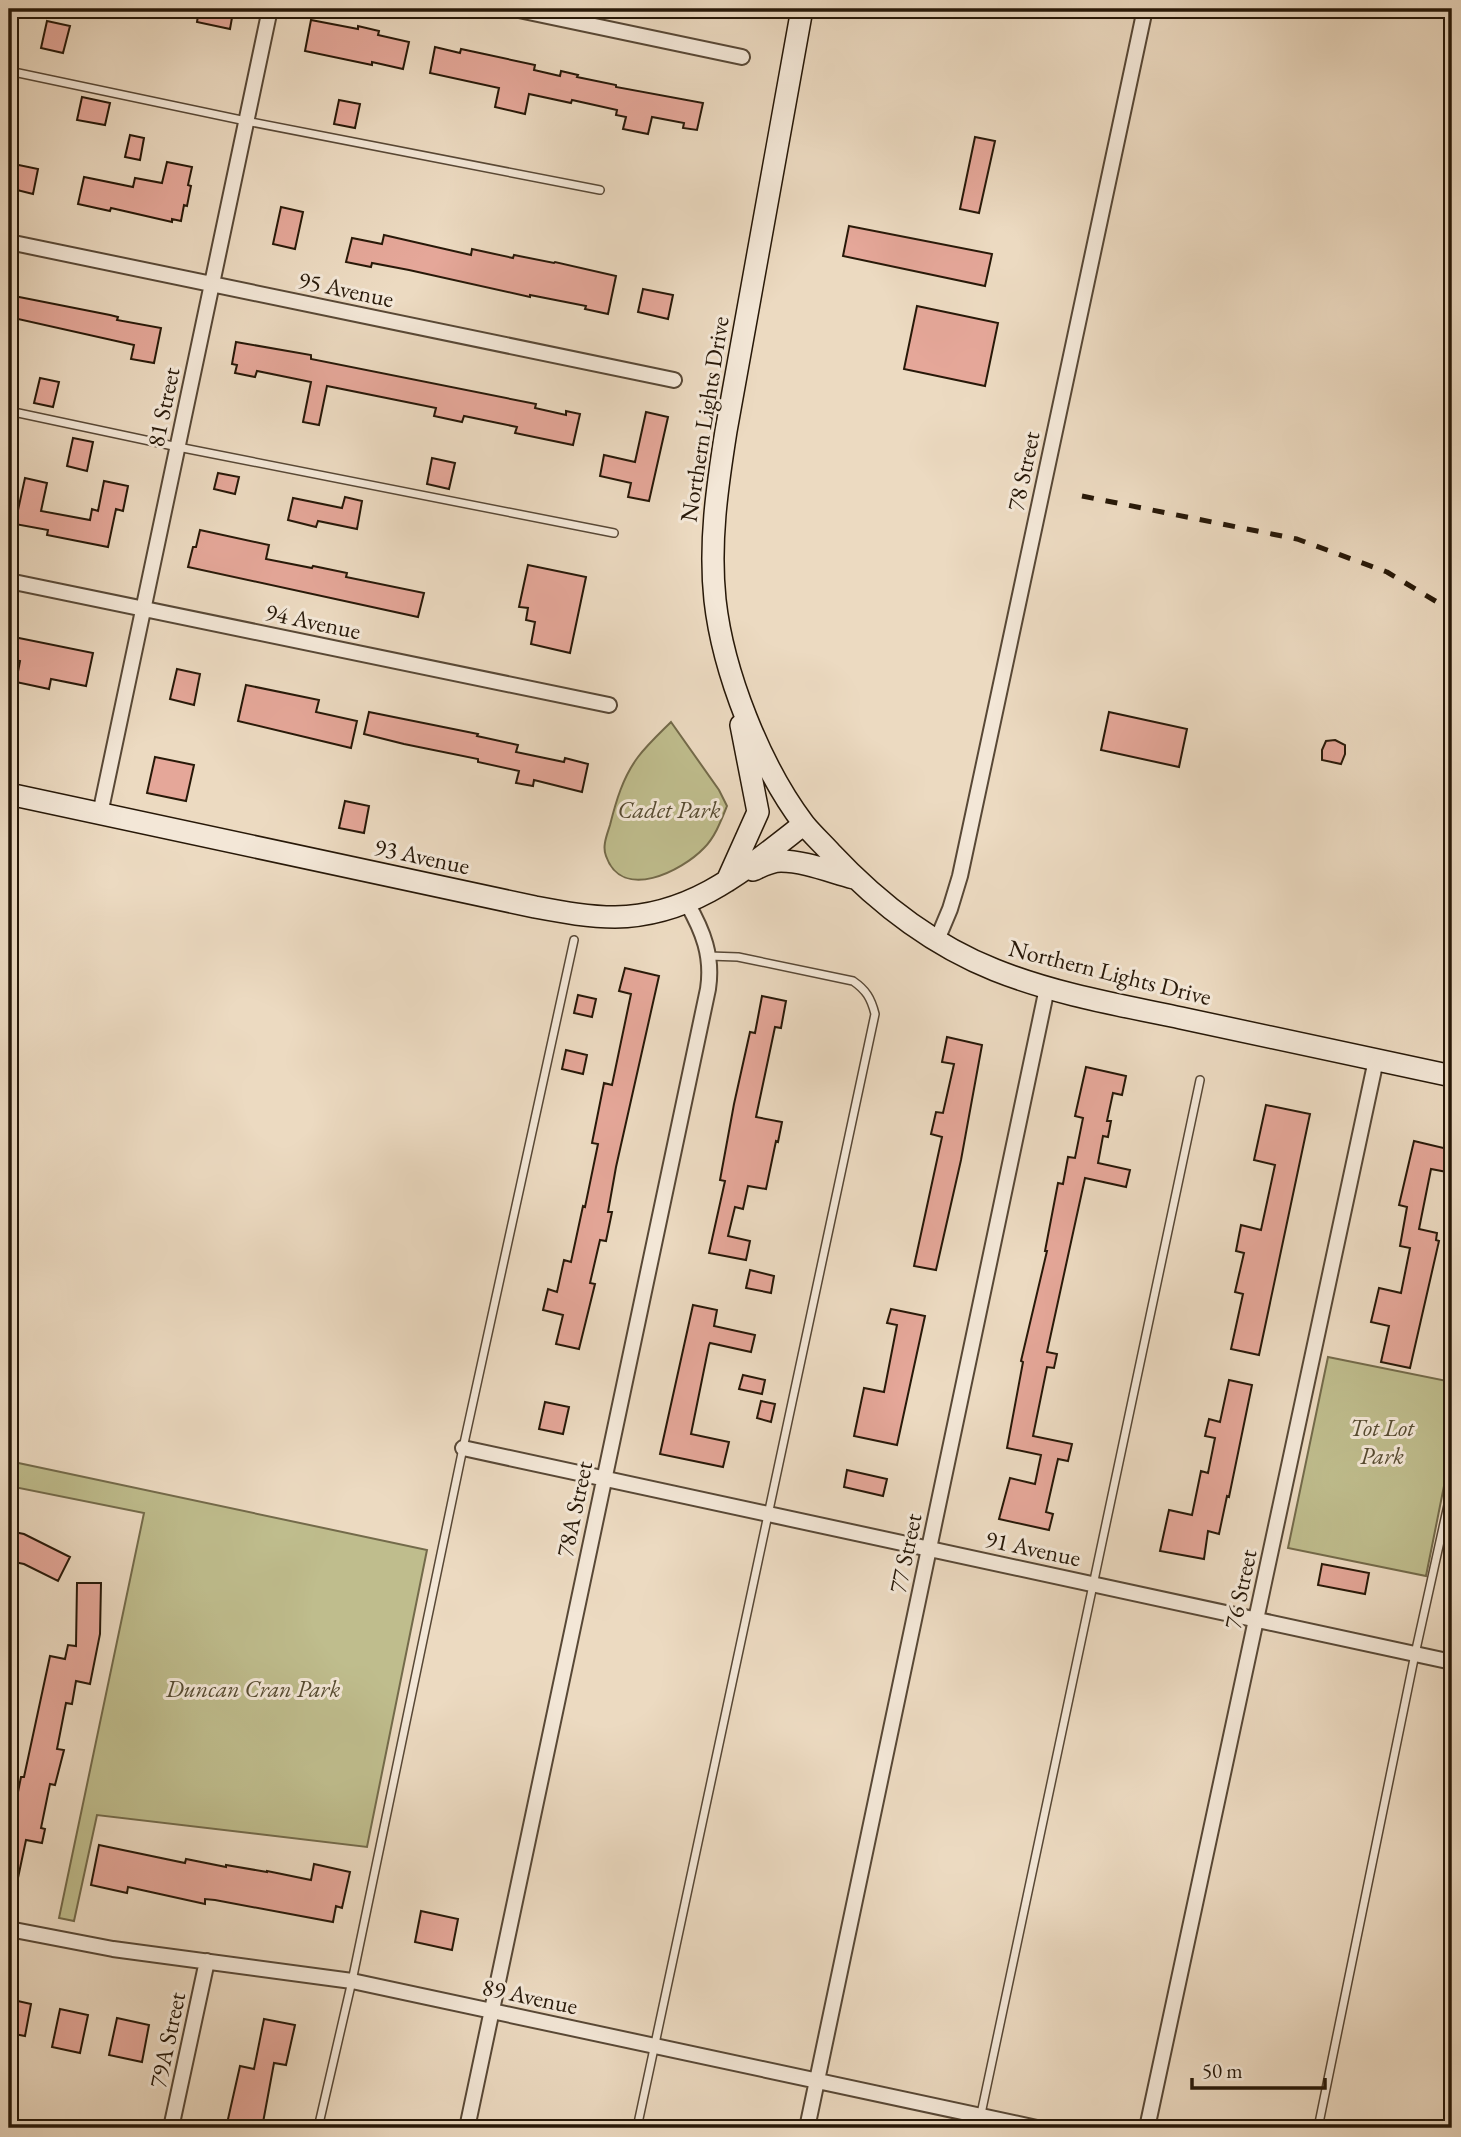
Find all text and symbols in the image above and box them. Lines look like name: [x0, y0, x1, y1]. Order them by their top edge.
street label: 95 Avenue: [295, 264, 397, 314]
street label: Northern Lights Drive: [672, 314, 736, 524]
street label: 81 Street: [139, 364, 187, 450]
street label: 78 Street: [999, 428, 1047, 514]
street label: 94 Avenue: [262, 596, 364, 646]
park label: Cadet Park: [617, 794, 721, 825]
street label: 93 Avenue: [371, 831, 473, 881]
street label: Northern Lights Drive: [1005, 932, 1215, 1012]
park label: Tot Lot Park: [1350, 1412, 1415, 1471]
street label: 78A Street: [549, 1458, 599, 1560]
street label: 77 Street: [881, 1510, 929, 1596]
street label: 91 Avenue: [982, 1523, 1084, 1573]
street label: 76 Street: [1216, 1546, 1264, 1632]
park label: Duncan Cran Park: [165, 1673, 340, 1704]
street label: 89 Avenue: [479, 1971, 581, 2021]
street label: 79A Street: [142, 1989, 192, 2091]
scale bar: [1192, 2046, 1324, 2090]
text: 50 m: [1202, 2057, 1243, 2084]

